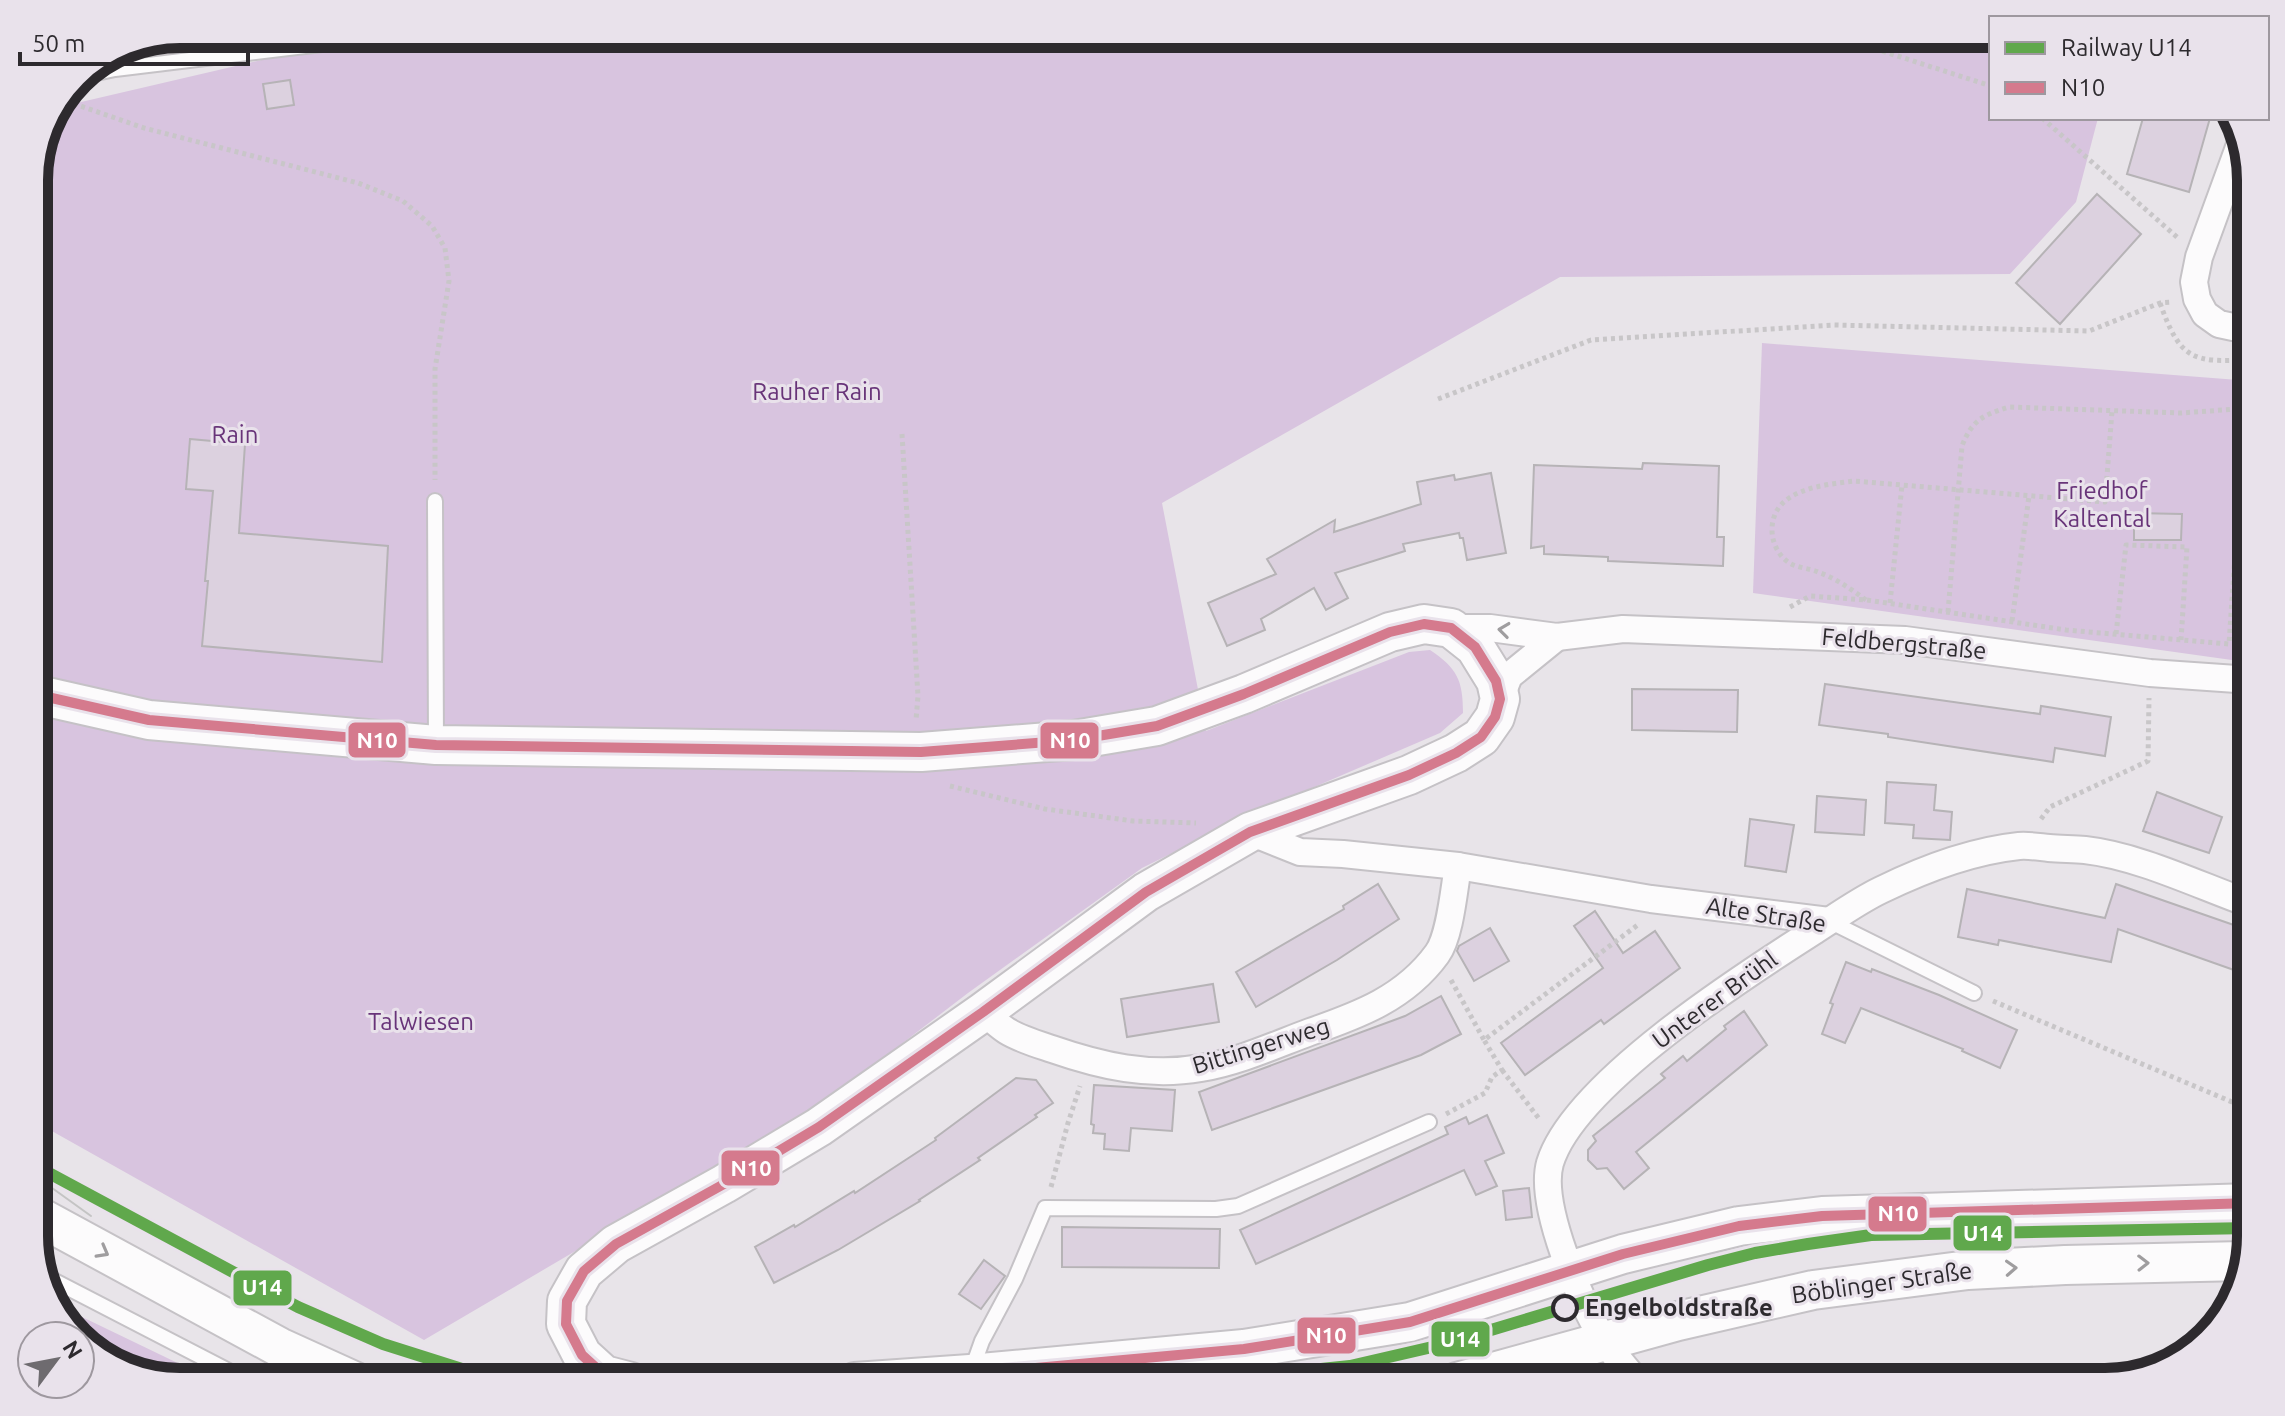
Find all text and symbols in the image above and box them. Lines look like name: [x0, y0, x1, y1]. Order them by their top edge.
scale bar: [20, 16, 248, 66]
legend: [1989, 16, 2269, 120]
text: 50 m: [32, 30, 85, 57]
text: Railway U14: [2061, 34, 2192, 61]
text: N10: [2061, 74, 2105, 101]
park label: Rauher Rain: [752, 378, 882, 405]
park label: Rain: [212, 421, 258, 448]
park label: Friedhof Kaltental: [2053, 477, 2151, 532]
one-way arrow: [1497, 622, 1511, 639]
street label: Feldbergstraße: [1821, 623, 1988, 664]
line badge: N10: [347, 721, 407, 759]
line badge: N10: [1039, 721, 1100, 760]
text: N10: [356, 727, 398, 752]
text: N10: [1049, 727, 1091, 752]
street label: Alte Straße: [1704, 892, 1828, 937]
street label: Unterer Brühl: [1647, 945, 1782, 1054]
park label: Talwiesen: [368, 1008, 474, 1035]
street label: Bittingerweg: [1189, 1012, 1333, 1079]
line badge: N10: [720, 1149, 781, 1187]
text: N10: [730, 1155, 772, 1180]
line badge: N10: [1867, 1195, 1928, 1233]
text: N10: [1877, 1200, 1919, 1225]
line badge: U14: [1952, 1214, 2013, 1252]
text: U14: [1963, 1220, 2003, 1245]
one-way arrow: [94, 1242, 109, 1257]
one-way arrow: [2137, 1255, 2150, 1272]
street label: Böblinger Straße: [1790, 1256, 1974, 1309]
one-way arrow: [2005, 1259, 2018, 1276]
line badge: U14: [232, 1269, 293, 1307]
text: U14: [242, 1274, 282, 1299]
place label: Engelboldstraße: [1585, 1294, 1773, 1321]
marker: Engelboldstraße: [1552, 1295, 1578, 1321]
line badge: N10: [1296, 1316, 1357, 1355]
north arrow: [16, 1320, 96, 1400]
line badge: U14: [1430, 1320, 1491, 1358]
text: N10: [1305, 1322, 1347, 1347]
text: U14: [1440, 1326, 1480, 1351]
text: N: [58, 1336, 88, 1363]

